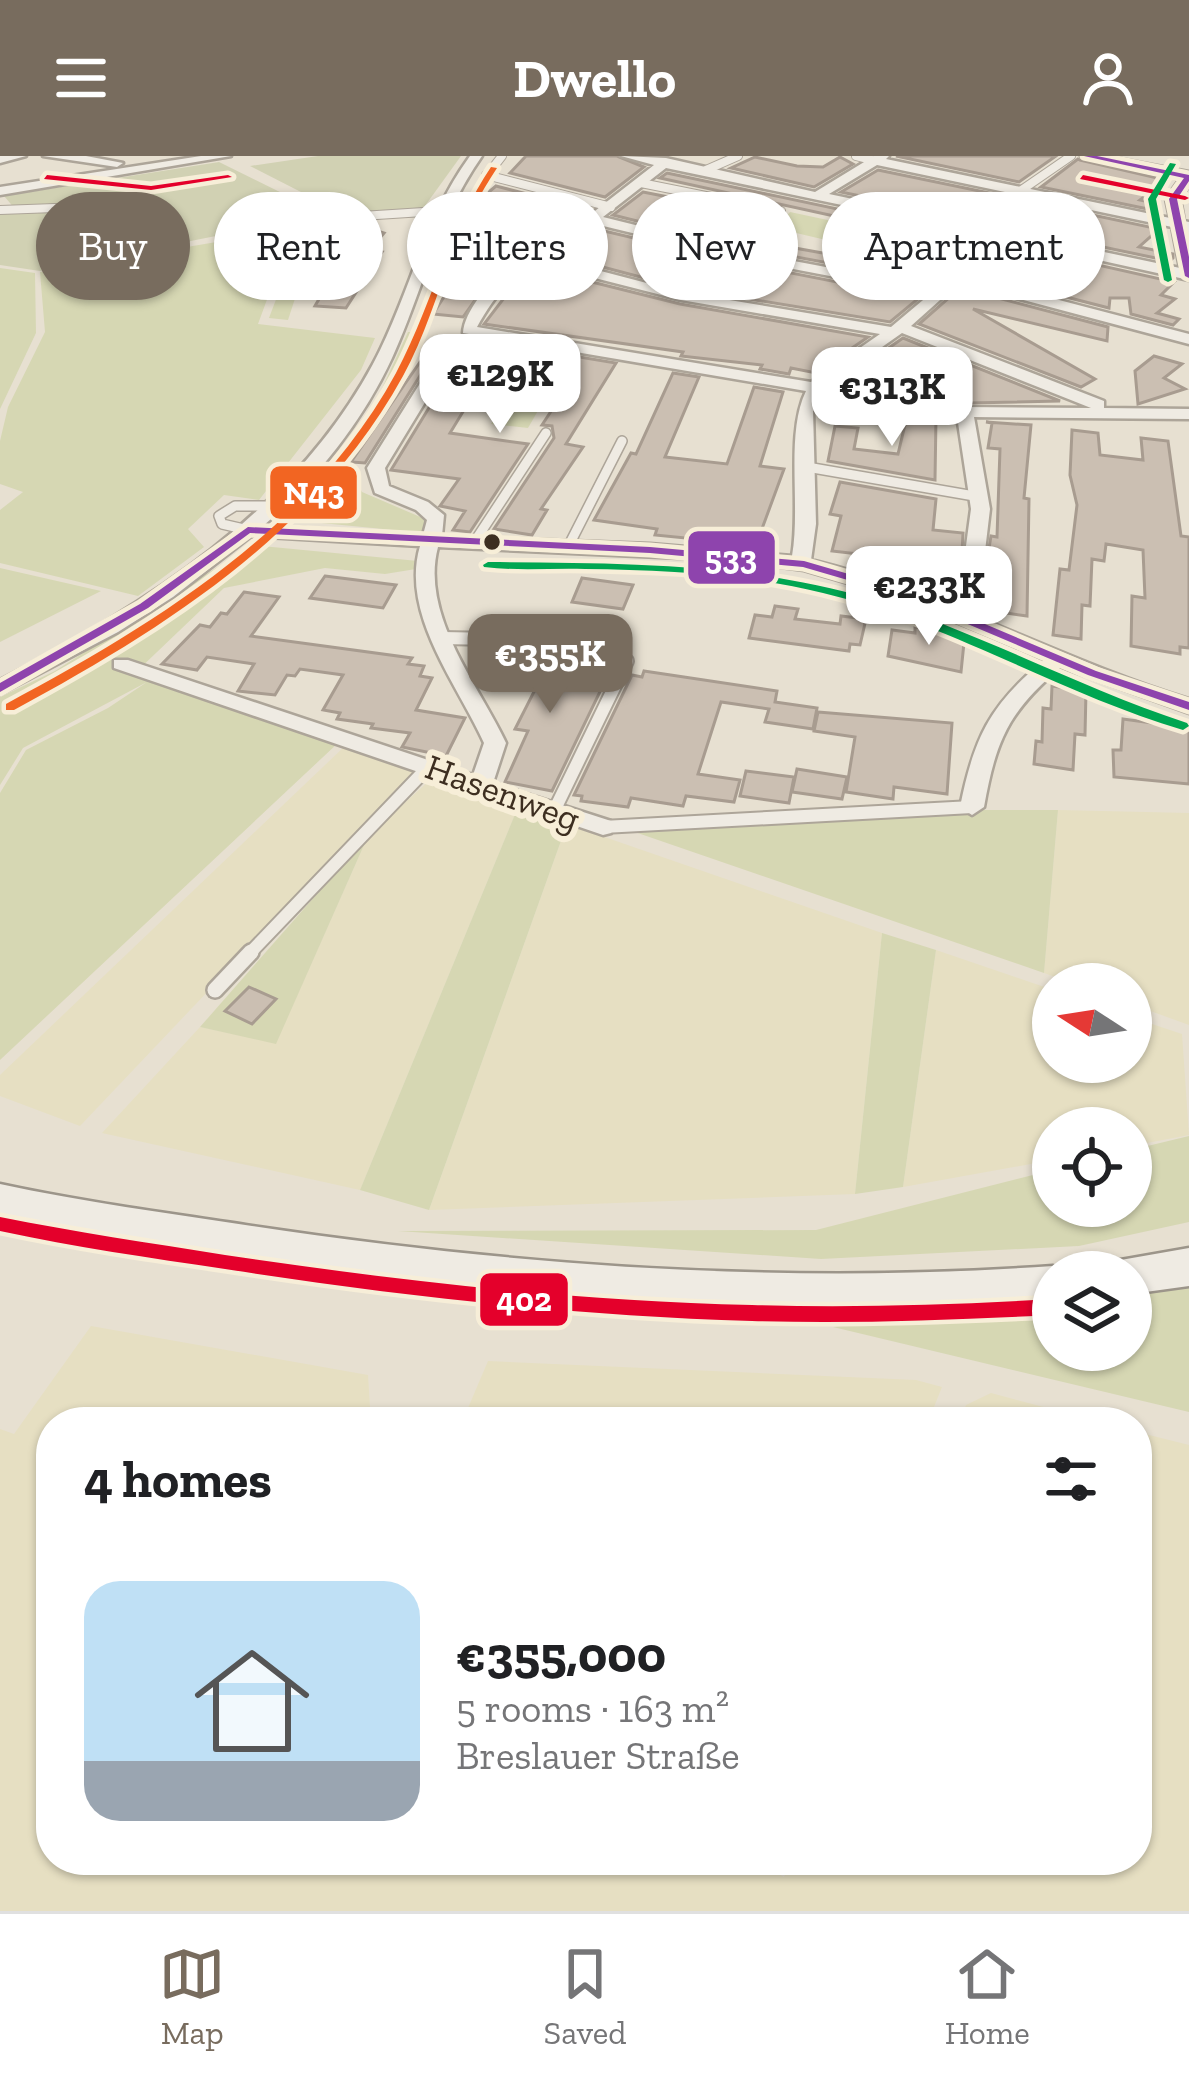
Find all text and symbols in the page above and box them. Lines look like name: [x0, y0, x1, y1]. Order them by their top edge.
icon: menu: [48, 45, 114, 111]
icon: person: [1075, 45, 1141, 111]
text: Dwello: [513, 46, 676, 111]
chip: Buy: [36, 192, 190, 300]
chip: Rent: [214, 192, 383, 300]
chip: Filters: [407, 192, 608, 300]
chip: New: [632, 192, 798, 300]
chip: Apartment: [822, 192, 1105, 300]
pin: €129K: [416, 334, 584, 436]
pin: €313K: [808, 347, 976, 449]
text: €129K: [447, 349, 553, 396]
text: €313K: [839, 362, 945, 409]
line badge: N43: [268, 464, 359, 521]
text: N43: [283, 473, 345, 512]
line badge: 533: [686, 529, 777, 586]
unlabelled marker: [481, 531, 503, 553]
text: 533: [705, 538, 757, 577]
pin: €233K: [845, 546, 1013, 648]
text: €233K: [873, 561, 985, 608]
pin: €355K: [466, 614, 634, 716]
text: €355K: [495, 629, 605, 676]
street label: Hasenweg: [420, 745, 586, 840]
north arrow: [1032, 963, 1152, 1083]
map controls: [1032, 963, 1152, 1371]
button: locate: [1032, 1107, 1152, 1227]
button: layers: [1032, 1251, 1152, 1371]
line badge: 402: [478, 1271, 570, 1328]
text: 402: [496, 1280, 552, 1319]
icon: filters: [1038, 1446, 1104, 1512]
text: 4 homes: [84, 1449, 272, 1510]
text: €355,000: [456, 1624, 666, 1685]
icon: home: [180, 1629, 324, 1773]
text: 5 rooms · 163 m²: [456, 1685, 729, 1732]
text: Breslauer Straße: [456, 1732, 740, 1779]
tab: Map: [159, 1941, 225, 2052]
tab: Saved: [544, 1941, 626, 2052]
tab: Home: [945, 1941, 1030, 2052]

